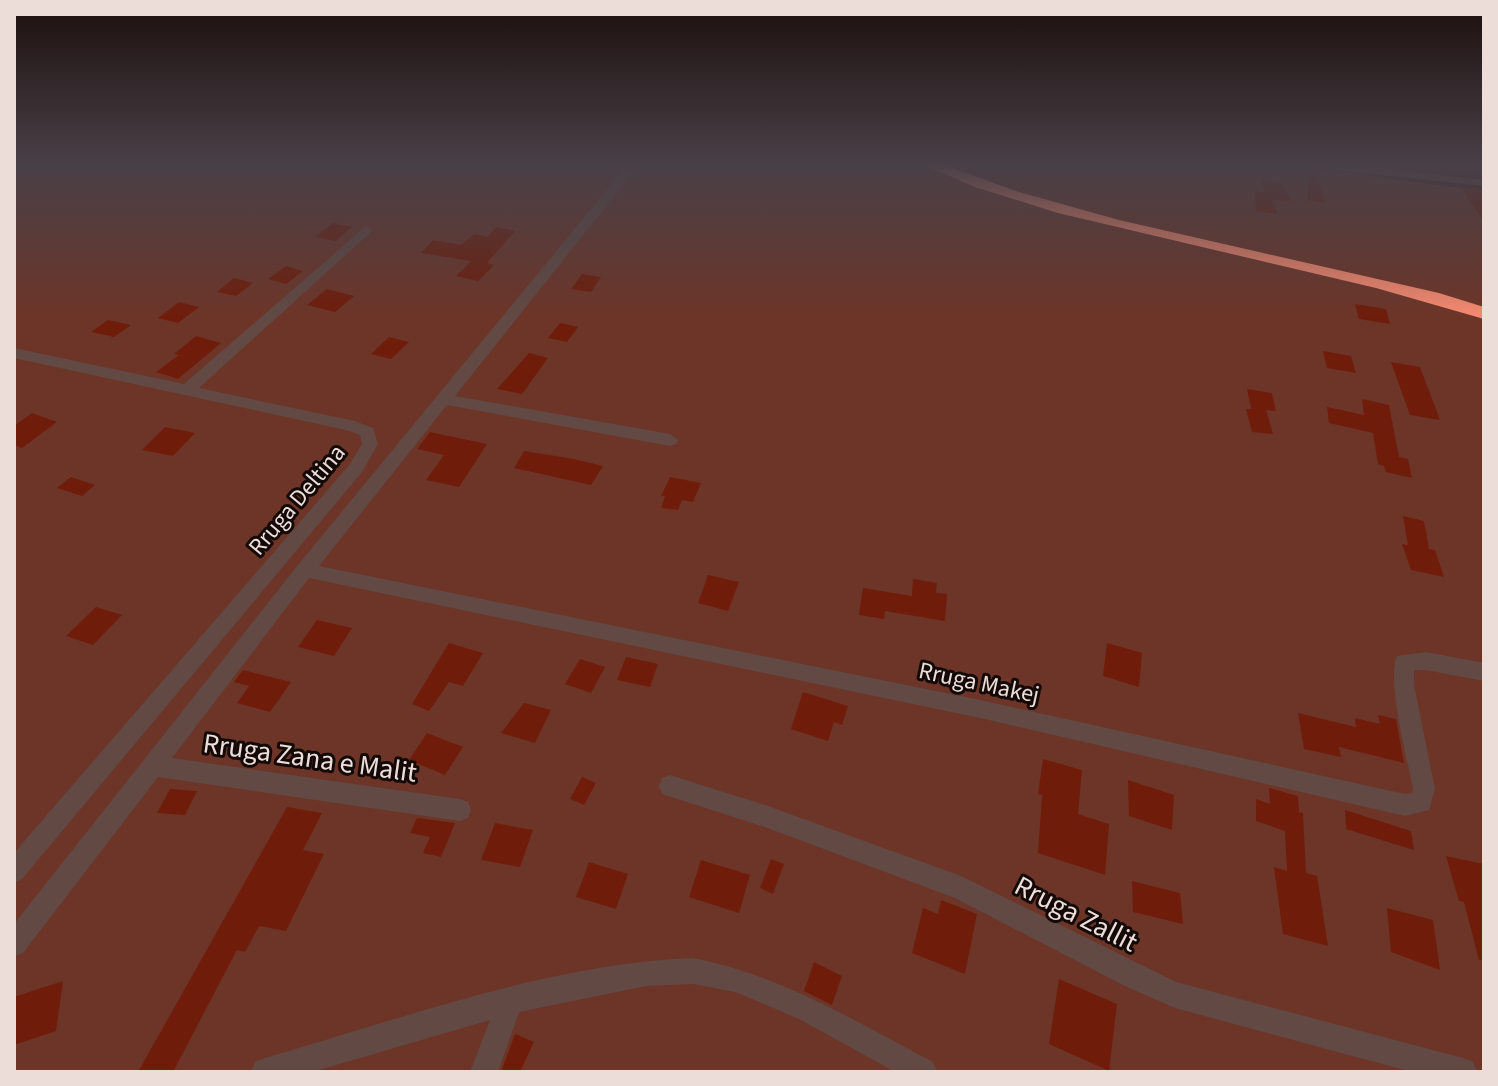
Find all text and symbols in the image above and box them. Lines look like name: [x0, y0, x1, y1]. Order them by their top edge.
street label: Rruga Deltina: [240, 437, 354, 563]
street label: Rruga Makej: [915, 653, 1043, 713]
street label: Rruga Zana e Malit: [201, 723, 420, 793]
street label: Rruga Zallit: [1007, 866, 1145, 962]

